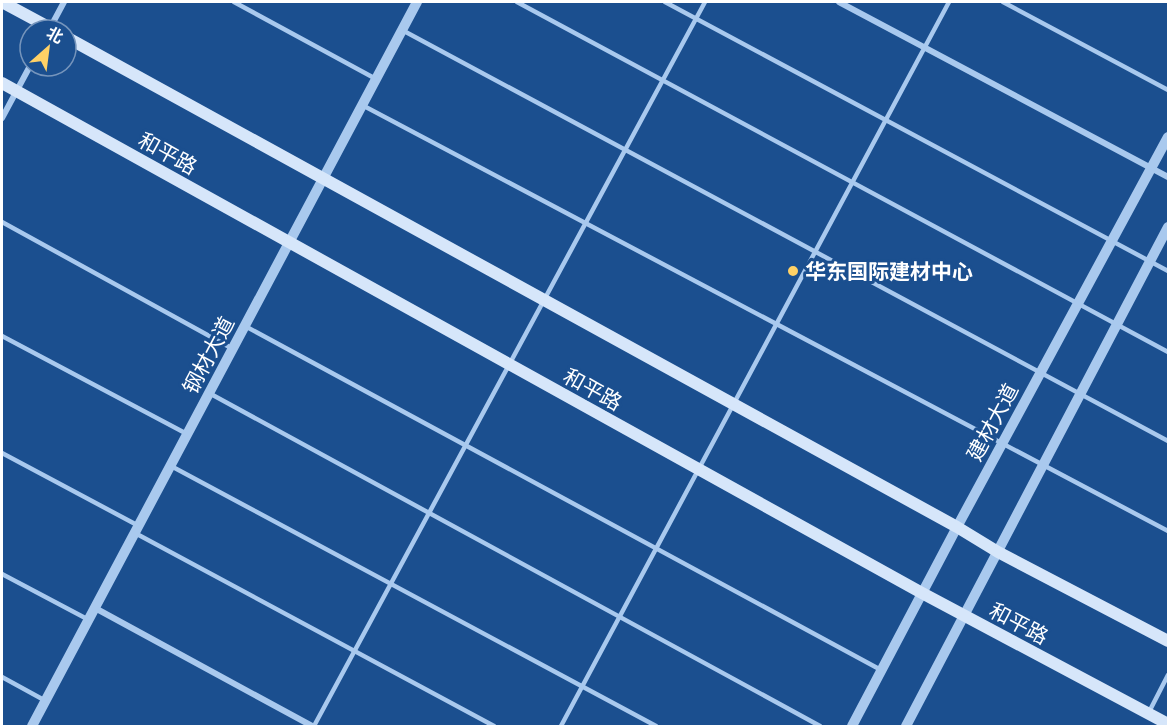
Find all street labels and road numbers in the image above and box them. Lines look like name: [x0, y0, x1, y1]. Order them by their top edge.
street label: 和平路: [135, 127, 201, 179]
street label: 钢材大道: [178, 312, 238, 398]
street label: 和平路: [560, 363, 626, 415]
street label: 建材大道: [962, 379, 1022, 465]
street label: 和平路: [986, 598, 1052, 648]

